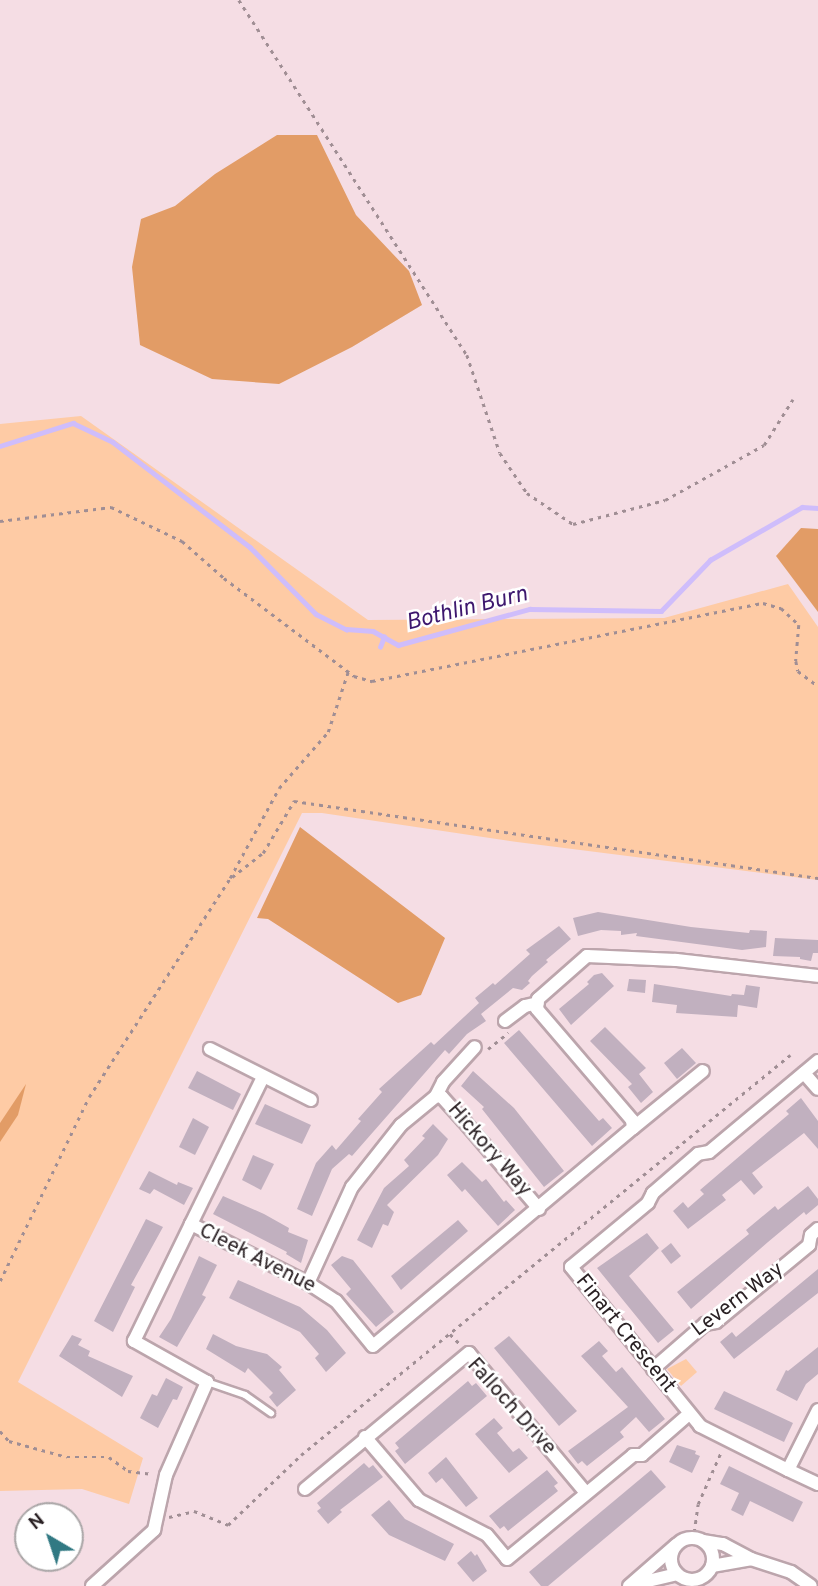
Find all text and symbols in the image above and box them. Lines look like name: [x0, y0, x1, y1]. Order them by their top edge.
water label: Bothlin Burn: [403, 582, 531, 638]
street label: Hickory Way: [441, 1098, 537, 1202]
street label: Cleek Avenue: [194, 1219, 320, 1299]
street label: Levern Way: [687, 1257, 789, 1343]
street label: Finart Crescent: [569, 1270, 681, 1398]
street label: Falloch Drive: [461, 1354, 561, 1460]
north arrow: [14, 1502, 84, 1572]
text: N: [24, 1509, 50, 1536]

